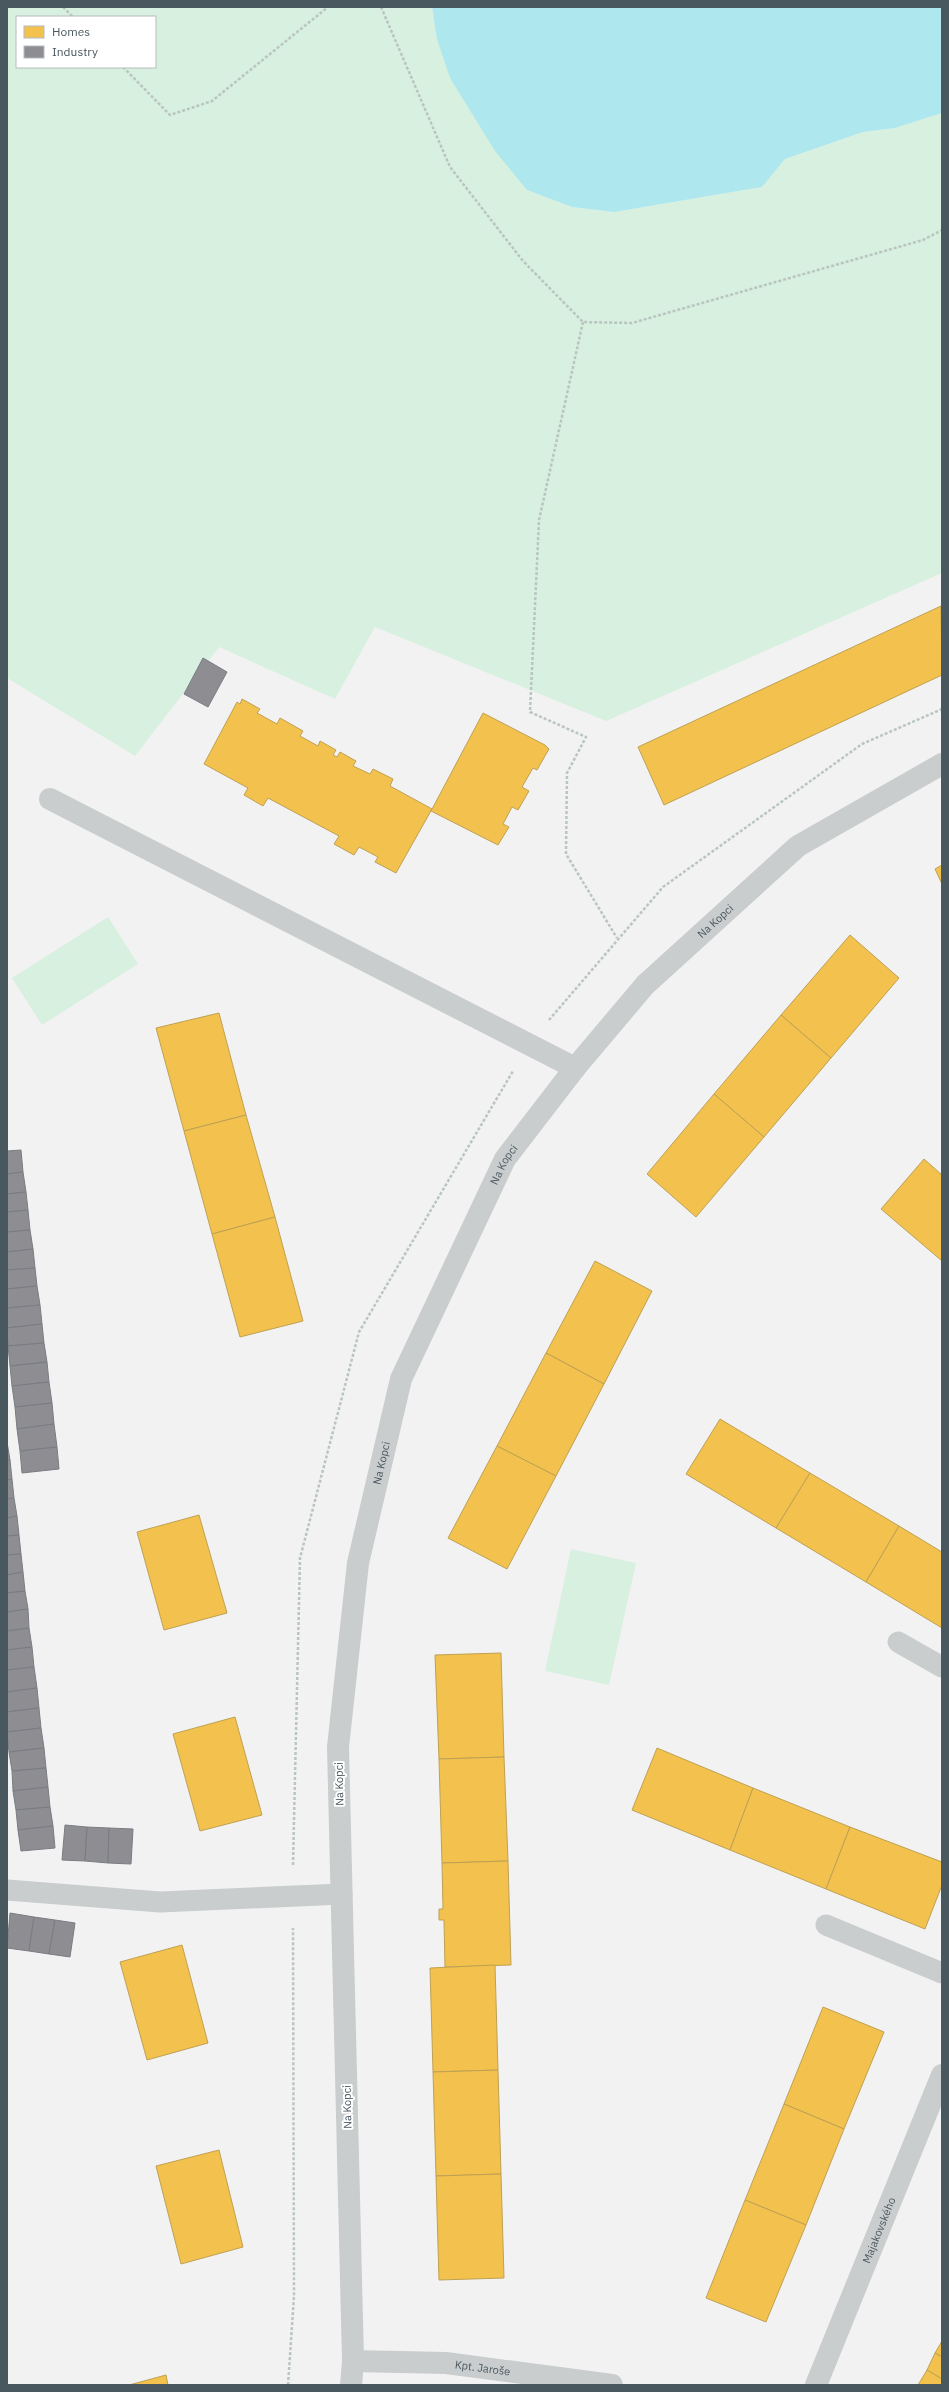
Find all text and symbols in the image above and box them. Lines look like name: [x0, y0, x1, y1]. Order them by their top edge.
legend: [16, 16, 156, 68]
text: Homes: [52, 24, 90, 39]
text: Industry: [52, 44, 98, 59]
street label: Na Kopci: [694, 901, 736, 941]
street label: Na Kopci: [487, 1142, 520, 1187]
street label: Na Kopci: [370, 1440, 393, 1486]
street label: Na Kopci: [332, 1762, 346, 1806]
street label: Na Kopci: [340, 2085, 354, 2129]
street label: Majakovského: [859, 2195, 899, 2265]
street label: Kpt. Jaroše: [454, 2357, 511, 2378]

